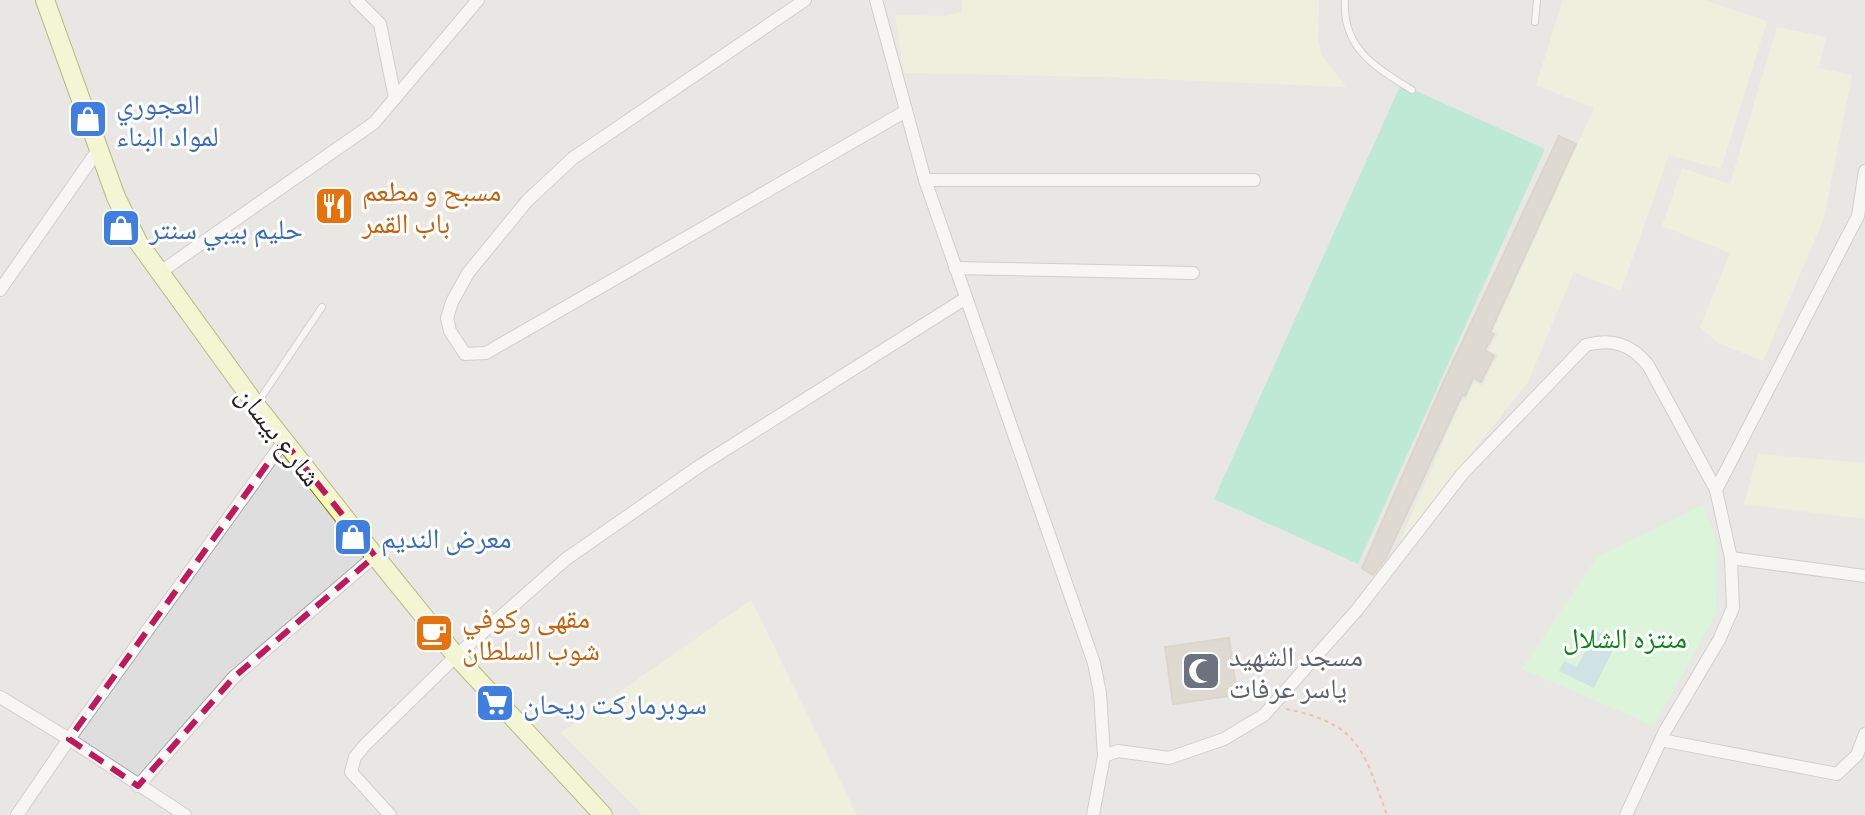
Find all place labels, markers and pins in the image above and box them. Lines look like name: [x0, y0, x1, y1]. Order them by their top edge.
place label: العجوري لمواد البناء: [116, 84, 219, 154]
shop icon: العجوري لمواد البناء: [67, 98, 109, 140]
place label: مسبح و مطعم باب القمر: [361, 171, 501, 241]
restaurant icon: مسبح و مطعم باب القمر: [313, 185, 355, 227]
shop icon: حليم بيبي سنتر: [100, 207, 142, 249]
place label: حليم بيبي سنتر: [148, 209, 303, 252]
shop icon: معرض النديم: [332, 516, 374, 558]
place label: معرض النديم: [381, 518, 511, 557]
place label: مقهى وكوفي شوب السلطان: [462, 598, 600, 668]
cafe icon: مقهى وكوفي شوب السلطان: [413, 612, 455, 654]
place label: مسجد الشهيد ياسر عرفات: [1229, 636, 1363, 706]
mosque icon: مسجد الشهيد ياسر عرفات: [1180, 650, 1222, 692]
supermarket icon: سوبرماركت ريحان: [474, 682, 516, 724]
place label: سوبرماركت ريحان: [523, 684, 707, 722]

